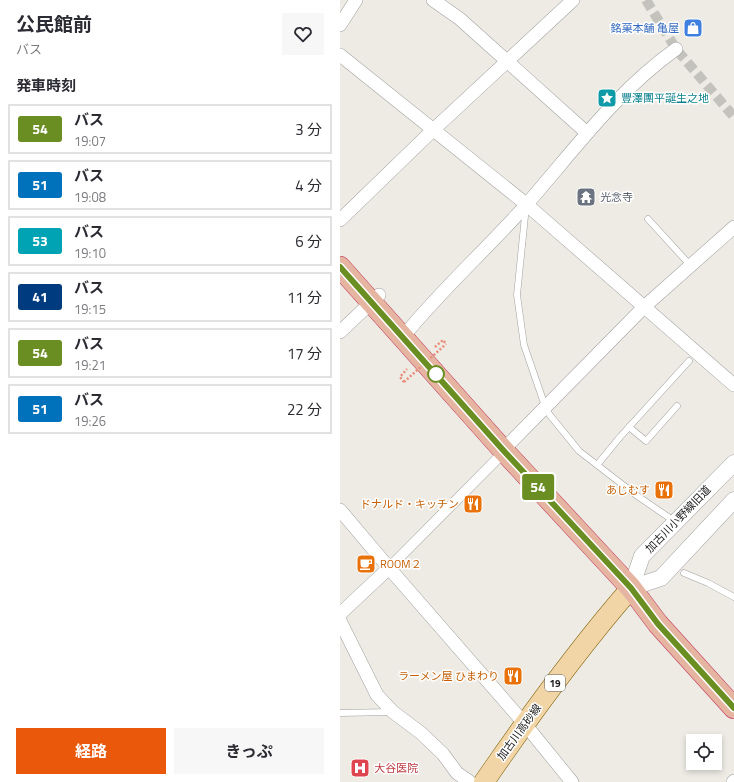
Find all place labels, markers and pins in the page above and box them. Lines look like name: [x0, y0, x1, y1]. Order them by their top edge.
shop icon: 銘菓本舗 亀屋: [682, 17, 704, 39]
place label: 銘菓本舗 亀屋: [611, 20, 679, 36]
place icon: 豐澤團平誕生之地: [596, 87, 618, 109]
place label: 豐澤團平誕生之地: [621, 90, 709, 106]
temple icon: 光念寺: [575, 186, 597, 208]
place label: 光念寺: [600, 189, 633, 205]
unlabelled marker: [427, 365, 445, 383]
restaurant icon: あじむす: [653, 479, 675, 501]
place label: あじむす: [606, 482, 650, 498]
restaurant icon: ドナルド・キッチン: [462, 493, 484, 515]
place label: ドナルド・キッチン: [360, 496, 459, 512]
cafe icon: ROOM２: [355, 553, 377, 575]
place label: ROOM２: [380, 556, 422, 572]
restaurant icon: ラーメン屋 ひまわり: [502, 665, 524, 687]
place label: ラーメン屋 ひまわり: [398, 668, 499, 684]
hospital icon: 大谷医院: [349, 757, 371, 779]
place label: 大谷医院: [374, 760, 418, 776]

